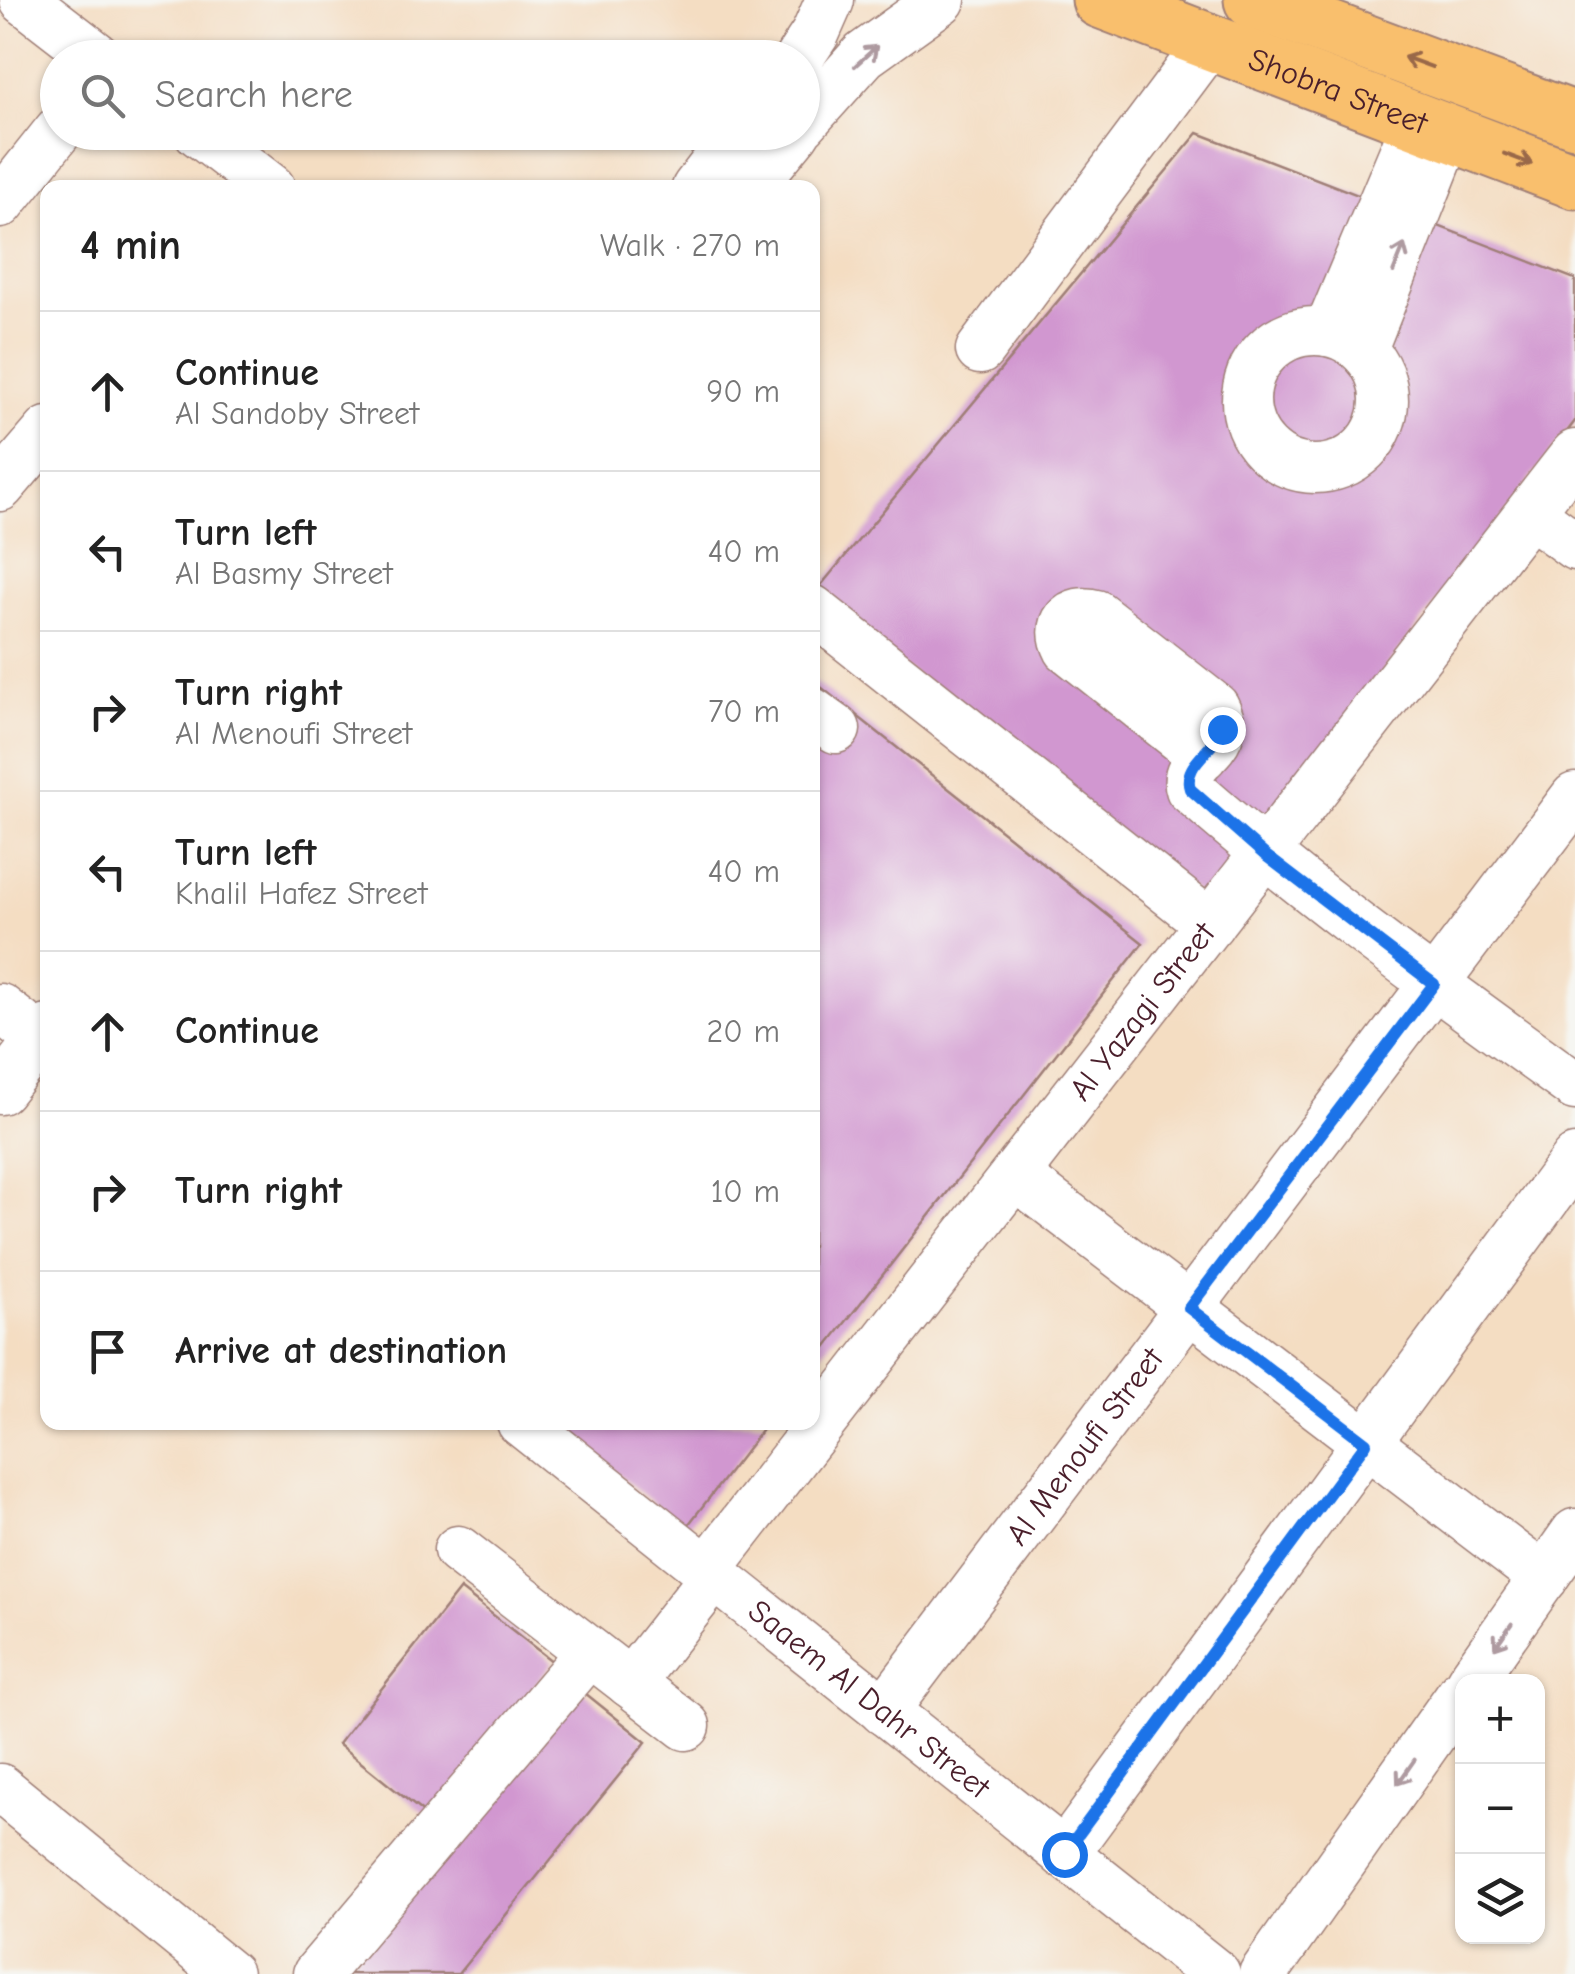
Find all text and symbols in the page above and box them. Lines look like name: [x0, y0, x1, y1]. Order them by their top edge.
search box: [40, 40, 820, 150]
street label: Shobra Street: [1243, 40, 1434, 142]
one-way arrow: [853, 44, 878, 67]
one-way arrow: [1403, 52, 1434, 70]
icon: search: [75, 68, 130, 123]
text: Search here: [155, 73, 353, 117]
one-way arrow: [1502, 151, 1533, 169]
text: 4 min: [80, 221, 181, 270]
text: Walk · 270 m: [600, 227, 780, 264]
one-way arrow: [1391, 244, 1409, 275]
text: Continue: [175, 351, 319, 395]
icon: ahead: [80, 364, 135, 419]
text: 90 m: [706, 373, 780, 410]
text: Al Sandoby Street: [175, 395, 419, 432]
text: Turn left: [175, 511, 316, 555]
icon: left: [80, 524, 135, 579]
text: 40 m: [708, 533, 780, 570]
text: Al Basmy Street: [175, 555, 393, 592]
text: Turn right: [175, 671, 342, 715]
icon: right: [80, 684, 135, 739]
text: 70 m: [708, 693, 780, 730]
route end: [1200, 707, 1246, 753]
text: Al Menoufi Street: [175, 715, 412, 752]
text: Turn left: [175, 831, 316, 875]
icon: left: [80, 844, 135, 899]
text: 40 m: [708, 853, 780, 890]
text: Khalil Hafez Street: [175, 875, 427, 912]
street label: Al Yazagi Street: [1062, 915, 1223, 1108]
icon: ahead: [80, 1004, 135, 1059]
text: Continue: [175, 1009, 319, 1053]
text: 20 m: [707, 1013, 780, 1050]
icon: right: [80, 1164, 135, 1219]
text: Turn right: [175, 1169, 342, 1213]
text: 10 m: [711, 1173, 780, 1210]
icon: arrive: [80, 1324, 135, 1379]
text: Arrive at destination: [175, 1329, 507, 1373]
street label: Al Menoufi Street: [998, 1340, 1171, 1552]
street label: Saaem Al Dahr Street: [741, 1592, 998, 1807]
one-way arrow: [1492, 1621, 1513, 1649]
map controls: [1455, 1674, 1545, 1944]
button: +: [1455, 1674, 1545, 1764]
one-way arrow: [1396, 1758, 1417, 1785]
button: −: [1455, 1764, 1545, 1854]
route start: [1042, 1832, 1088, 1878]
button: layers: [1455, 1854, 1545, 1944]

